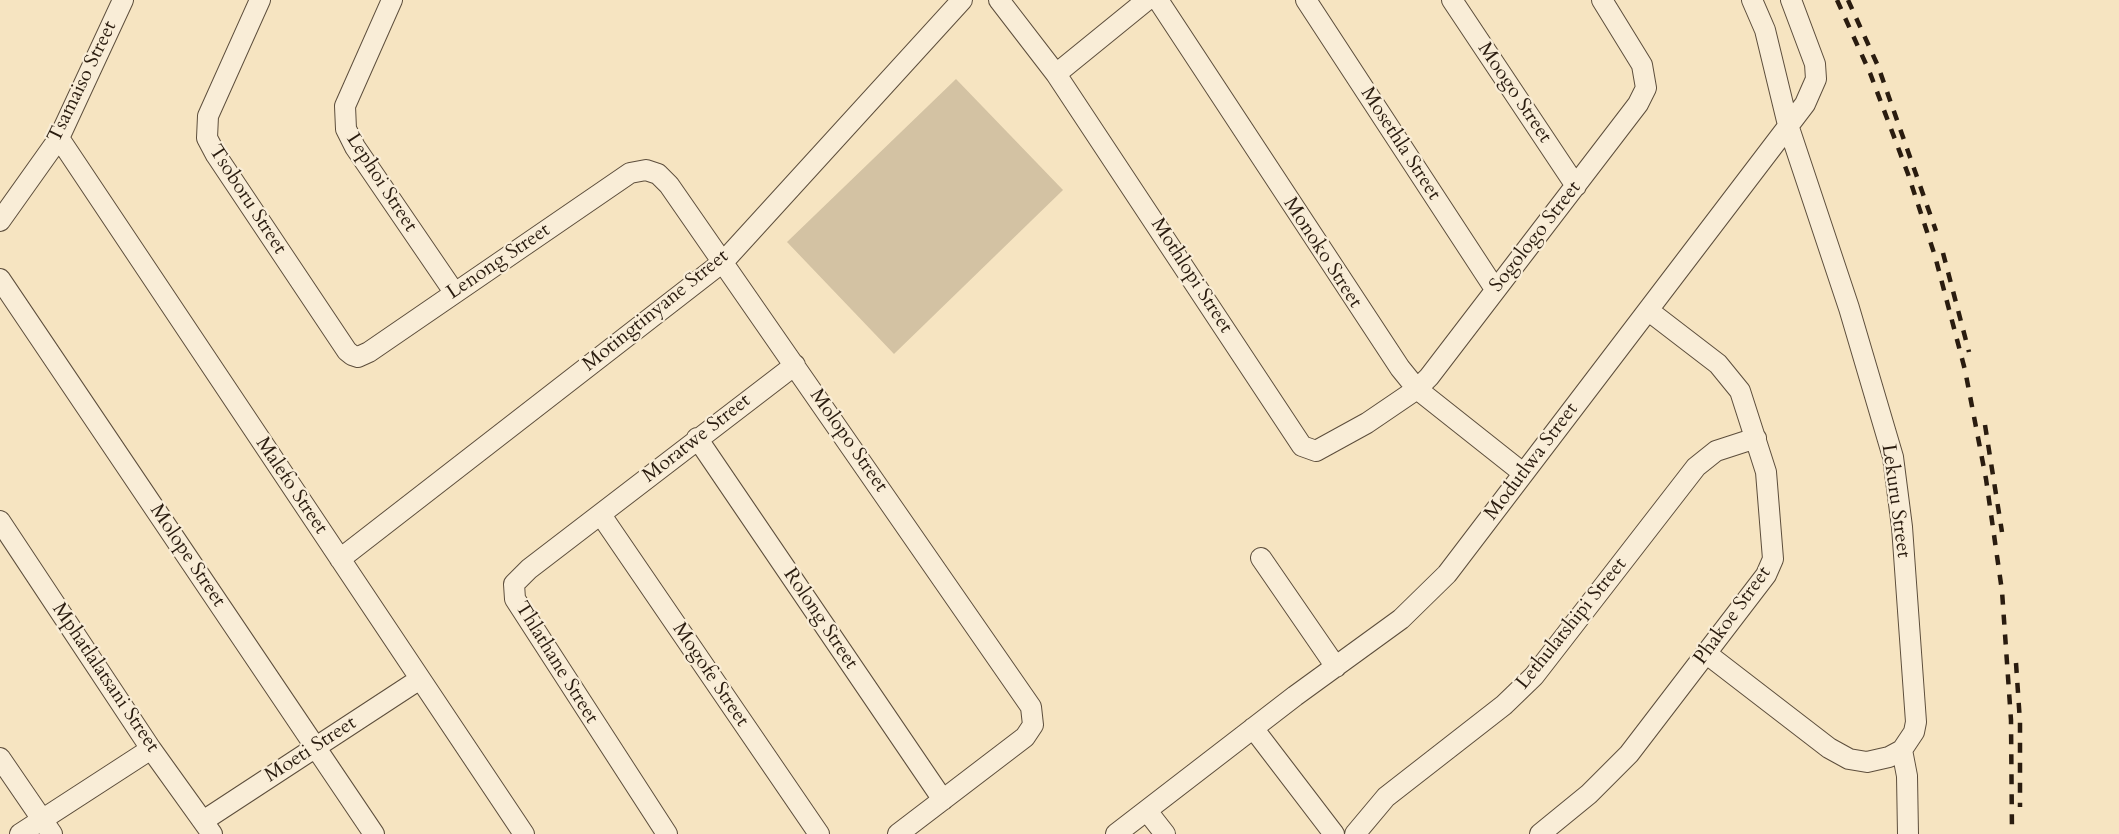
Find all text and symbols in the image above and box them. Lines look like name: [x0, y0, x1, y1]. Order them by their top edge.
street label: Tsamaiso Street: [43, 17, 123, 147]
street label: Moogo Street: [1472, 38, 1556, 148]
street label: Mosethla Street: [1355, 83, 1445, 205]
street label: Lephoi Street: [340, 129, 422, 237]
street label: Tsoboru Street: [203, 141, 291, 259]
street label: Sogologo Street: [1485, 177, 1587, 297]
street label: Monoko Street: [1277, 193, 1367, 313]
street label: Mothlopi Street: [1145, 214, 1237, 338]
street label: Lenong Street: [443, 219, 555, 305]
street label: Motingtinyane Street: [578, 245, 734, 377]
street label: Molopo Street: [804, 385, 892, 497]
street label: Moratwe Street: [638, 389, 756, 489]
street label: Modutlwa Street: [1480, 399, 1584, 525]
street label: Malefo Street: [250, 433, 332, 539]
street label: Lekuru Street: [1875, 443, 1915, 559]
street label: Molope Street: [144, 500, 230, 612]
street label: Lethulatshipi Street: [1512, 553, 1632, 695]
street label: Phakoe Street: [1689, 562, 1777, 670]
street label: Rolong Street: [777, 564, 863, 674]
street label: Thlathane Street: [509, 598, 603, 728]
street label: Mphatlalatsani Street: [46, 599, 164, 757]
street label: Mogofe Street: [666, 618, 754, 732]
street label: Moeti Street: [261, 712, 361, 788]

